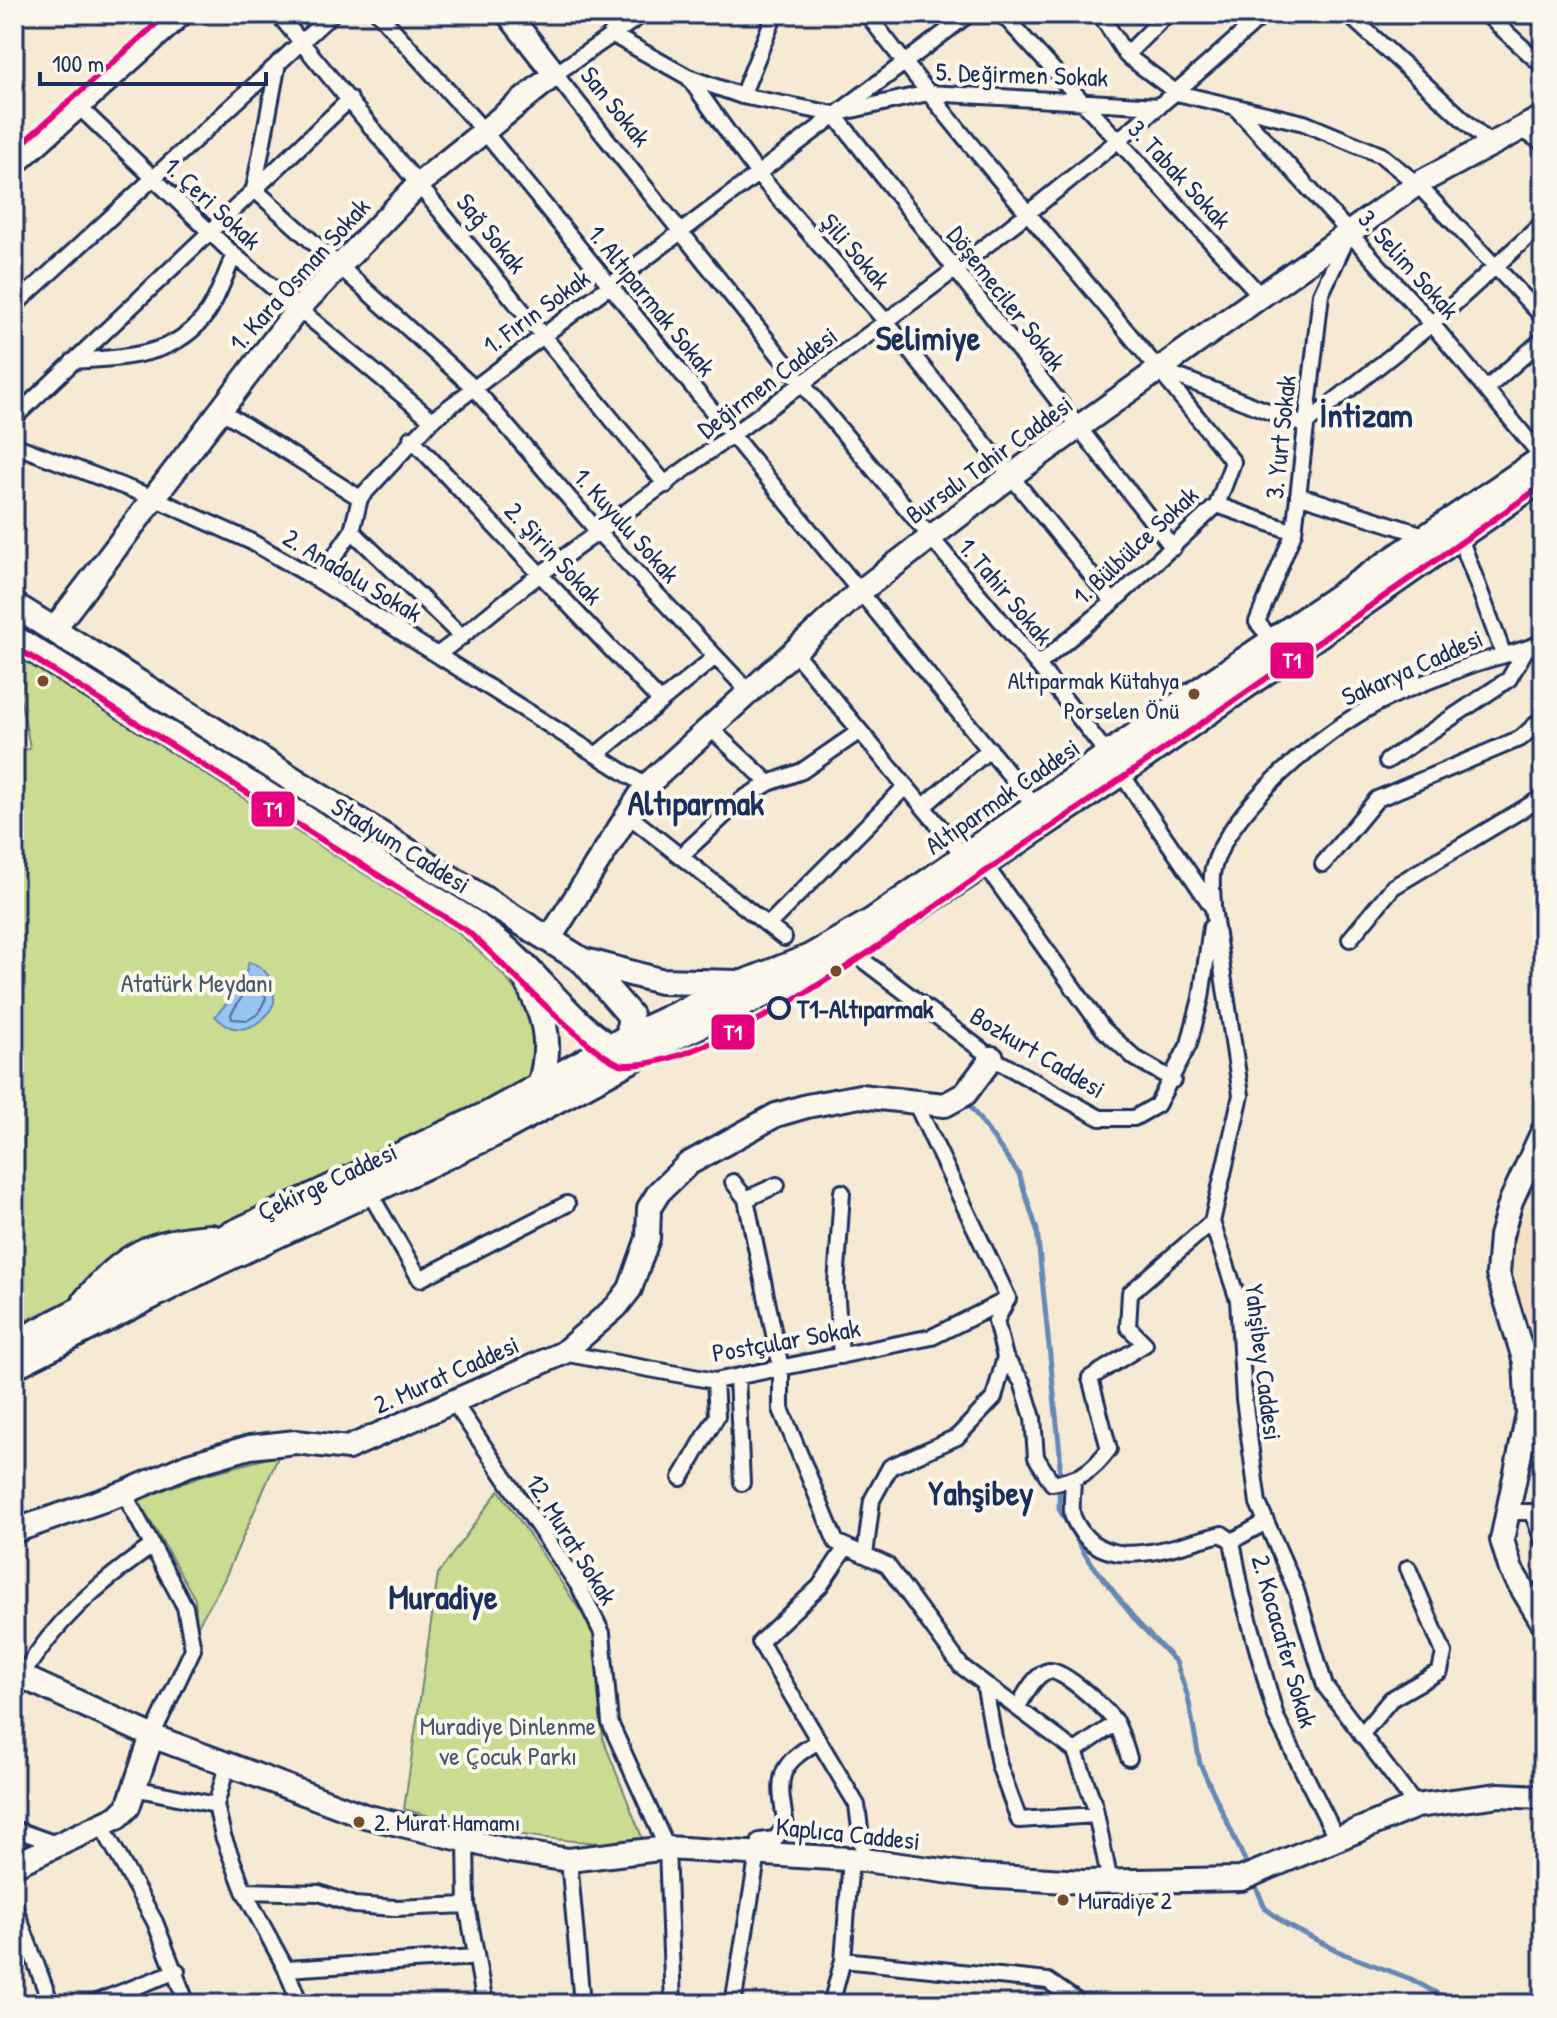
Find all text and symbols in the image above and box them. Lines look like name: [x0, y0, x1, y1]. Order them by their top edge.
scale bar: [40, 36, 266, 86]
text: 100 m: [52, 47, 104, 79]
street label: 5. Değirmen Sokak: [935, 53, 1109, 95]
street label: San Sokak: [573, 58, 659, 154]
street label: 3. Tabak Sokak: [1120, 112, 1240, 236]
street label: 1. Çeri Sokak: [157, 149, 270, 257]
street label: Sağ Sokak: [449, 186, 535, 281]
street label: 1. Kara Osman Sokak: [221, 190, 377, 358]
street label: 3. Selim Sokak: [1350, 202, 1468, 326]
street label: Şili Sokak: [813, 205, 899, 297]
street label: 1. Altıparmak Sokak: [580, 217, 724, 383]
street label: Döşemeciler Sokak: [939, 218, 1075, 378]
street label: 1. Fırın Sokak: [475, 260, 597, 362]
district label: Selimiye: [876, 315, 981, 362]
street label: Değirmen Caddesi: [690, 318, 844, 446]
street label: 3. Yurt Sokak: [1256, 373, 1304, 501]
street label: Bursalı Tahir Caddesi: [898, 386, 1080, 532]
district label: İntizam: [1319, 392, 1413, 438]
street label: 1. Kuyulu Sokak: [566, 460, 688, 590]
street label: 1. Bülbülce Sokak: [1065, 477, 1206, 612]
street label: 2. Şirin Sokak: [497, 494, 611, 612]
street label: 2. Anadolu Sokak: [277, 520, 429, 630]
street label: 1. Tahir Sokak: [951, 530, 1061, 652]
street label: Sakarya Caddesi: [1336, 620, 1488, 714]
line badge: T1: [1269, 641, 1315, 680]
text: T1: [1282, 645, 1301, 675]
place label: Altıparmak Kütahya Porselen Önü: [1008, 664, 1179, 726]
unlabelled marker: [35, 673, 51, 689]
marker: Altıparmak Kütahya Porselen Önü: [1186, 686, 1202, 702]
street label: Altıparmak Caddesi: [918, 730, 1086, 862]
district label: Altıparmak: [628, 780, 764, 827]
street label: Stadyum Caddesi: [325, 789, 477, 901]
line badge: T1: [250, 790, 296, 828]
text: T1: [263, 794, 282, 824]
unlabelled marker: [828, 963, 844, 979]
park label: Atatürk Meydanı: [121, 965, 273, 1000]
place label: T1-Altıparmak: [796, 991, 934, 1027]
marker: T1-Altıparmak: [768, 997, 790, 1019]
street label: Bozkurt Caddesi: [964, 998, 1112, 1106]
line badge: T1: [710, 1013, 756, 1051]
text: T1: [723, 1017, 742, 1047]
street label: Çekirge Caddesi: [252, 1133, 402, 1229]
street label: Yahşibey Caddesi: [1237, 1282, 1291, 1442]
street label: Postçular Sokak: [709, 1310, 863, 1370]
street label: 2. Murat Caddesi: [368, 1326, 524, 1422]
street label: 12. Murat Sokak: [518, 1467, 626, 1611]
district label: Yahşibey: [928, 1470, 1034, 1517]
street label: 2. Kocacafer Sokak: [1244, 1551, 1326, 1732]
district label: Muradiye: [388, 1574, 498, 1621]
park label: Muradiye Dinlenme ve Çocuk Parkı: [420, 1708, 596, 1773]
place label: 2. Murat Hamamı: [374, 1806, 520, 1838]
street label: Kaplıca Caddesi: [774, 1808, 922, 1858]
marker: 2. Murat Hamamı: [351, 1814, 367, 1830]
place label: Muradiye 2: [1078, 1884, 1172, 1916]
marker: Muradiye 2: [1055, 1892, 1071, 1908]

